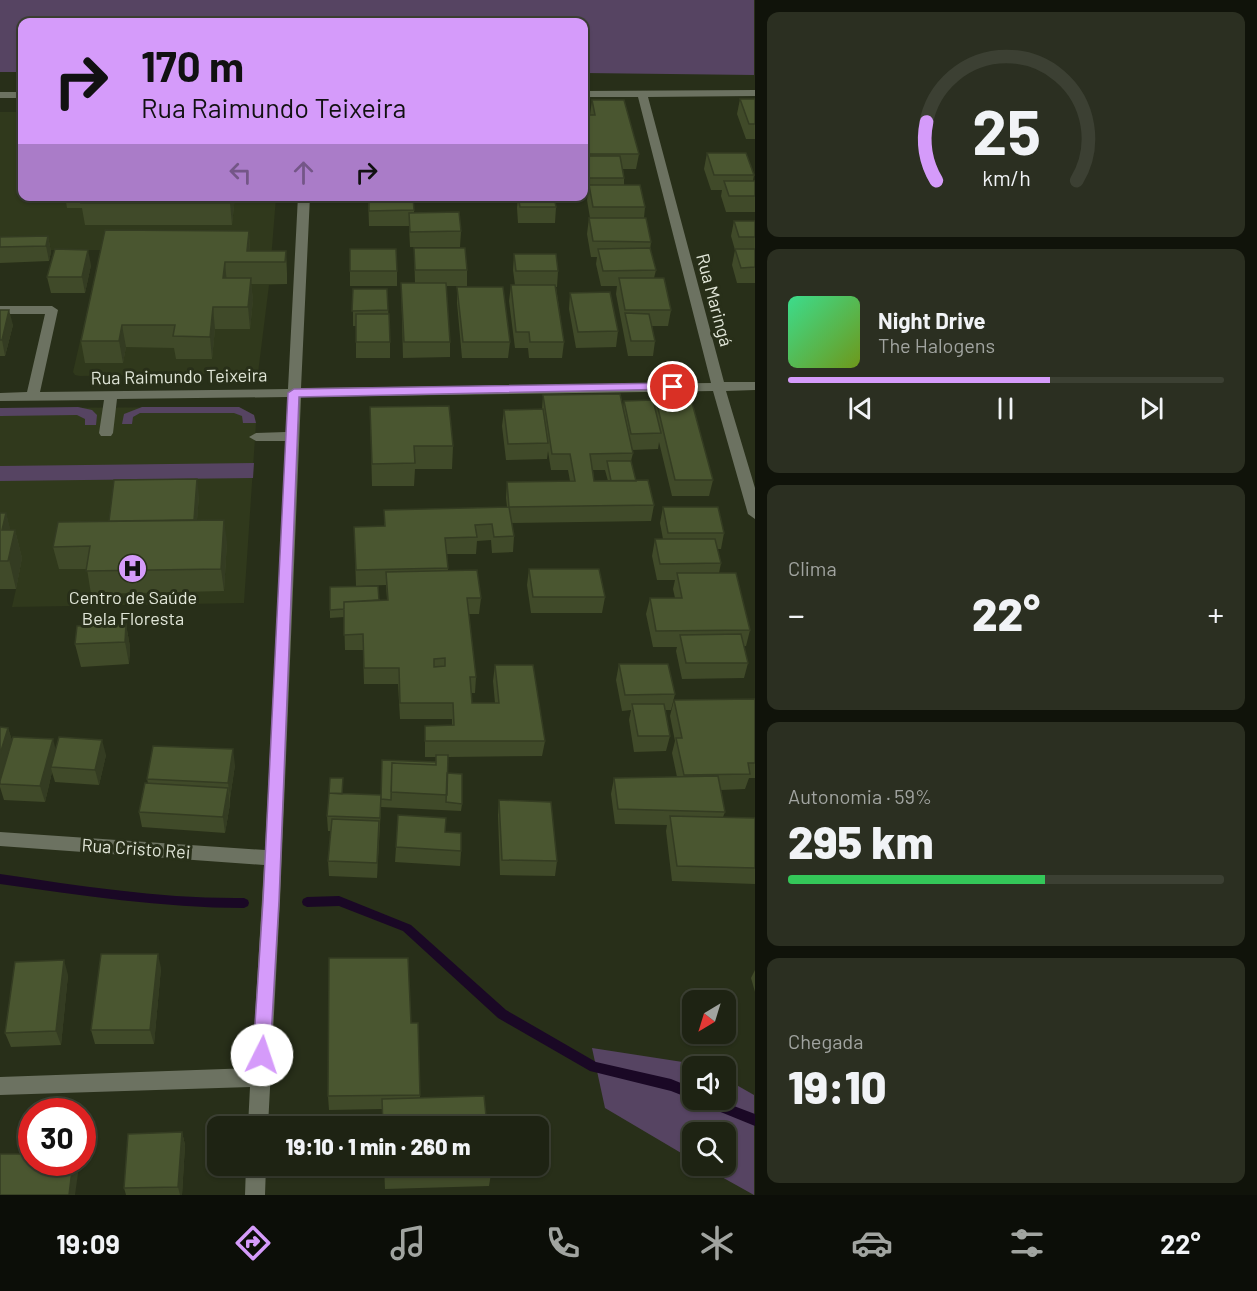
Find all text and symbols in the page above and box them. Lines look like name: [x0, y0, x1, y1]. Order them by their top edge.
text: 170 m: [141, 40, 244, 90]
icon: right: [42, 42, 120, 120]
text: Rua Raimundo Teixeira: [141, 91, 406, 123]
text: 25: [972, 93, 1040, 167]
icon: left: [224, 156, 257, 189]
icon: ahead: [287, 156, 320, 189]
icon: right: [350, 156, 383, 189]
text: km/h: [982, 166, 1030, 191]
street label: Rua Maringá: [692, 251, 738, 349]
text: Night Drive: [878, 307, 986, 333]
text: The Halogens: [878, 333, 995, 357]
pin: [647, 361, 698, 412]
street label: Rua Raimundo Teixeira: [90, 363, 268, 389]
icon: arrive: [656, 370, 689, 403]
icon: previous: [844, 392, 877, 425]
icon: pause: [989, 392, 1022, 425]
icon: next: [1135, 392, 1168, 425]
hospital icon: Centro de Saúde Bela Floresta: [117, 553, 149, 585]
text: Clima: [788, 556, 837, 580]
place label: Centro de Saúde Bela Floresta: [69, 586, 197, 629]
text: 22°: [972, 586, 1040, 640]
text: −: [788, 594, 805, 634]
text: +: [1207, 594, 1224, 634]
text: Autonomia · 59%: [788, 784, 932, 808]
text: 295 km: [788, 814, 934, 868]
street label: Rua Cristo Rei: [81, 833, 191, 863]
north arrow: [682, 990, 736, 1044]
map controls: [682, 990, 736, 1176]
position arrow: [230, 1023, 294, 1087]
text: Chegada: [788, 1029, 864, 1053]
button: sound: [682, 1056, 736, 1110]
text: 19:10: [788, 1059, 886, 1113]
speed limit sign: 30: [18, 1098, 96, 1176]
button: search: [682, 1122, 736, 1176]
text: 19:10 · 1 min · 260 m: [286, 1133, 470, 1159]
icon: directions: [232, 1222, 274, 1264]
icon: music: [387, 1222, 429, 1264]
icon: phone: [542, 1222, 584, 1264]
icon: climate: [696, 1222, 738, 1264]
icon: car: [851, 1222, 893, 1264]
icon: filters: [1006, 1222, 1048, 1264]
text: 19:09: [56, 1227, 120, 1259]
text: 22°: [1160, 1227, 1201, 1259]

